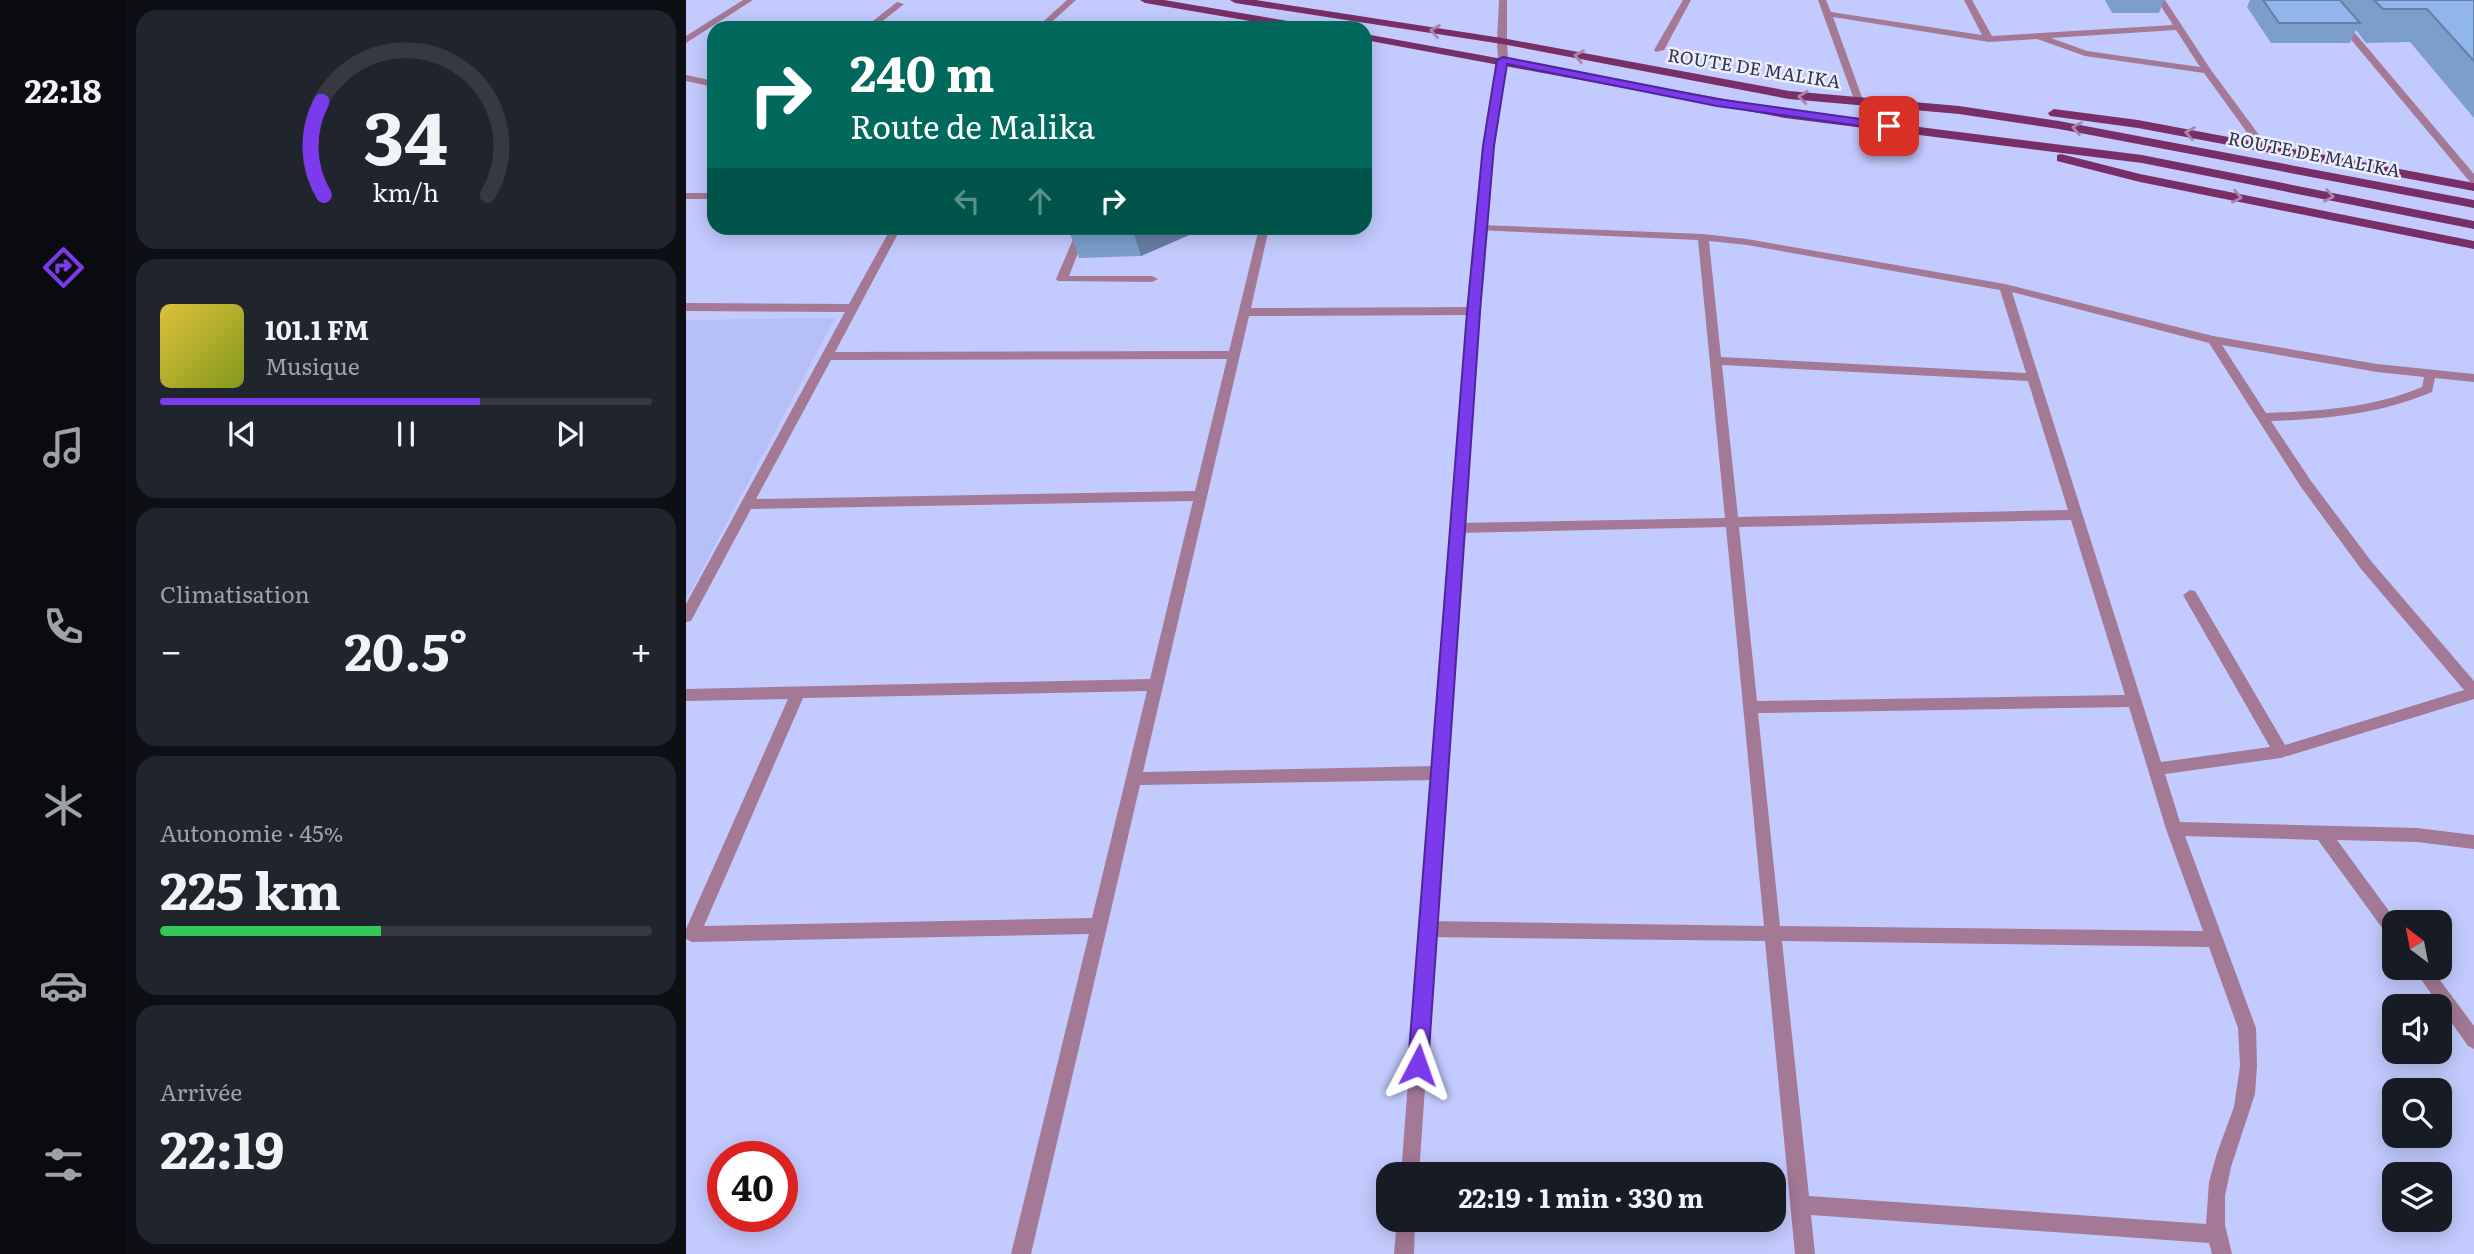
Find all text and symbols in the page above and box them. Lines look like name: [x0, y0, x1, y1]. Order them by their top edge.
one-way arrow: [1429, 23, 1441, 38]
text: 240 m: [850, 34, 995, 107]
street label: ROUTE DE MALIKA: [1666, 41, 1843, 95]
icon: right: [735, 49, 826, 140]
one-way arrow: [1573, 50, 1585, 65]
text: 22:18: [25, 65, 102, 113]
text: 34: [364, 80, 448, 188]
one-way arrow: [1797, 89, 1809, 104]
pin: [1859, 96, 1919, 156]
text: Route de Malika: [850, 101, 1095, 149]
icon: arrive: [1870, 107, 1908, 145]
one-way arrow: [2071, 121, 2083, 136]
street label: ROUTE DE MALIKA: [2226, 124, 2403, 183]
one-way arrow: [2184, 127, 2196, 142]
text: km/h: [373, 173, 439, 210]
icon: left: [948, 182, 986, 220]
icon: ahead: [1021, 182, 1059, 220]
icon: right: [1094, 182, 1132, 220]
one-way arrow: [2323, 188, 2335, 203]
one-way arrow: [2231, 189, 2243, 204]
icon: directions: [39, 243, 88, 292]
text: 101.1 FM: [265, 309, 369, 348]
text: Musique: [265, 348, 360, 382]
icon: previous: [223, 415, 261, 453]
icon: pause: [387, 415, 425, 453]
icon: next: [551, 415, 589, 453]
icon: music: [39, 423, 88, 472]
text: Climatisation: [160, 576, 310, 610]
icon: phone: [39, 602, 88, 651]
text: 20.5°: [344, 610, 468, 687]
text: −: [160, 620, 182, 677]
text: +: [630, 620, 652, 677]
icon: climate: [39, 781, 88, 830]
text: Autonomie · 45%: [160, 815, 343, 849]
text: 225 km: [160, 849, 341, 926]
north arrow: [2382, 910, 2452, 980]
map controls: [2382, 910, 2452, 1232]
icon: car: [39, 961, 88, 1010]
button: sound: [2382, 994, 2452, 1064]
position arrow: [1381, 1028, 1455, 1102]
text: Arrivée: [160, 1074, 242, 1108]
button: search: [2382, 1078, 2452, 1148]
text: 22:19: [160, 1108, 284, 1185]
icon: filters: [39, 1140, 88, 1189]
speed limit sign: 40: [707, 1141, 798, 1232]
button: layers: [2382, 1162, 2452, 1232]
text: 22:19 · 1 min · 330 m: [1458, 1177, 1704, 1216]

